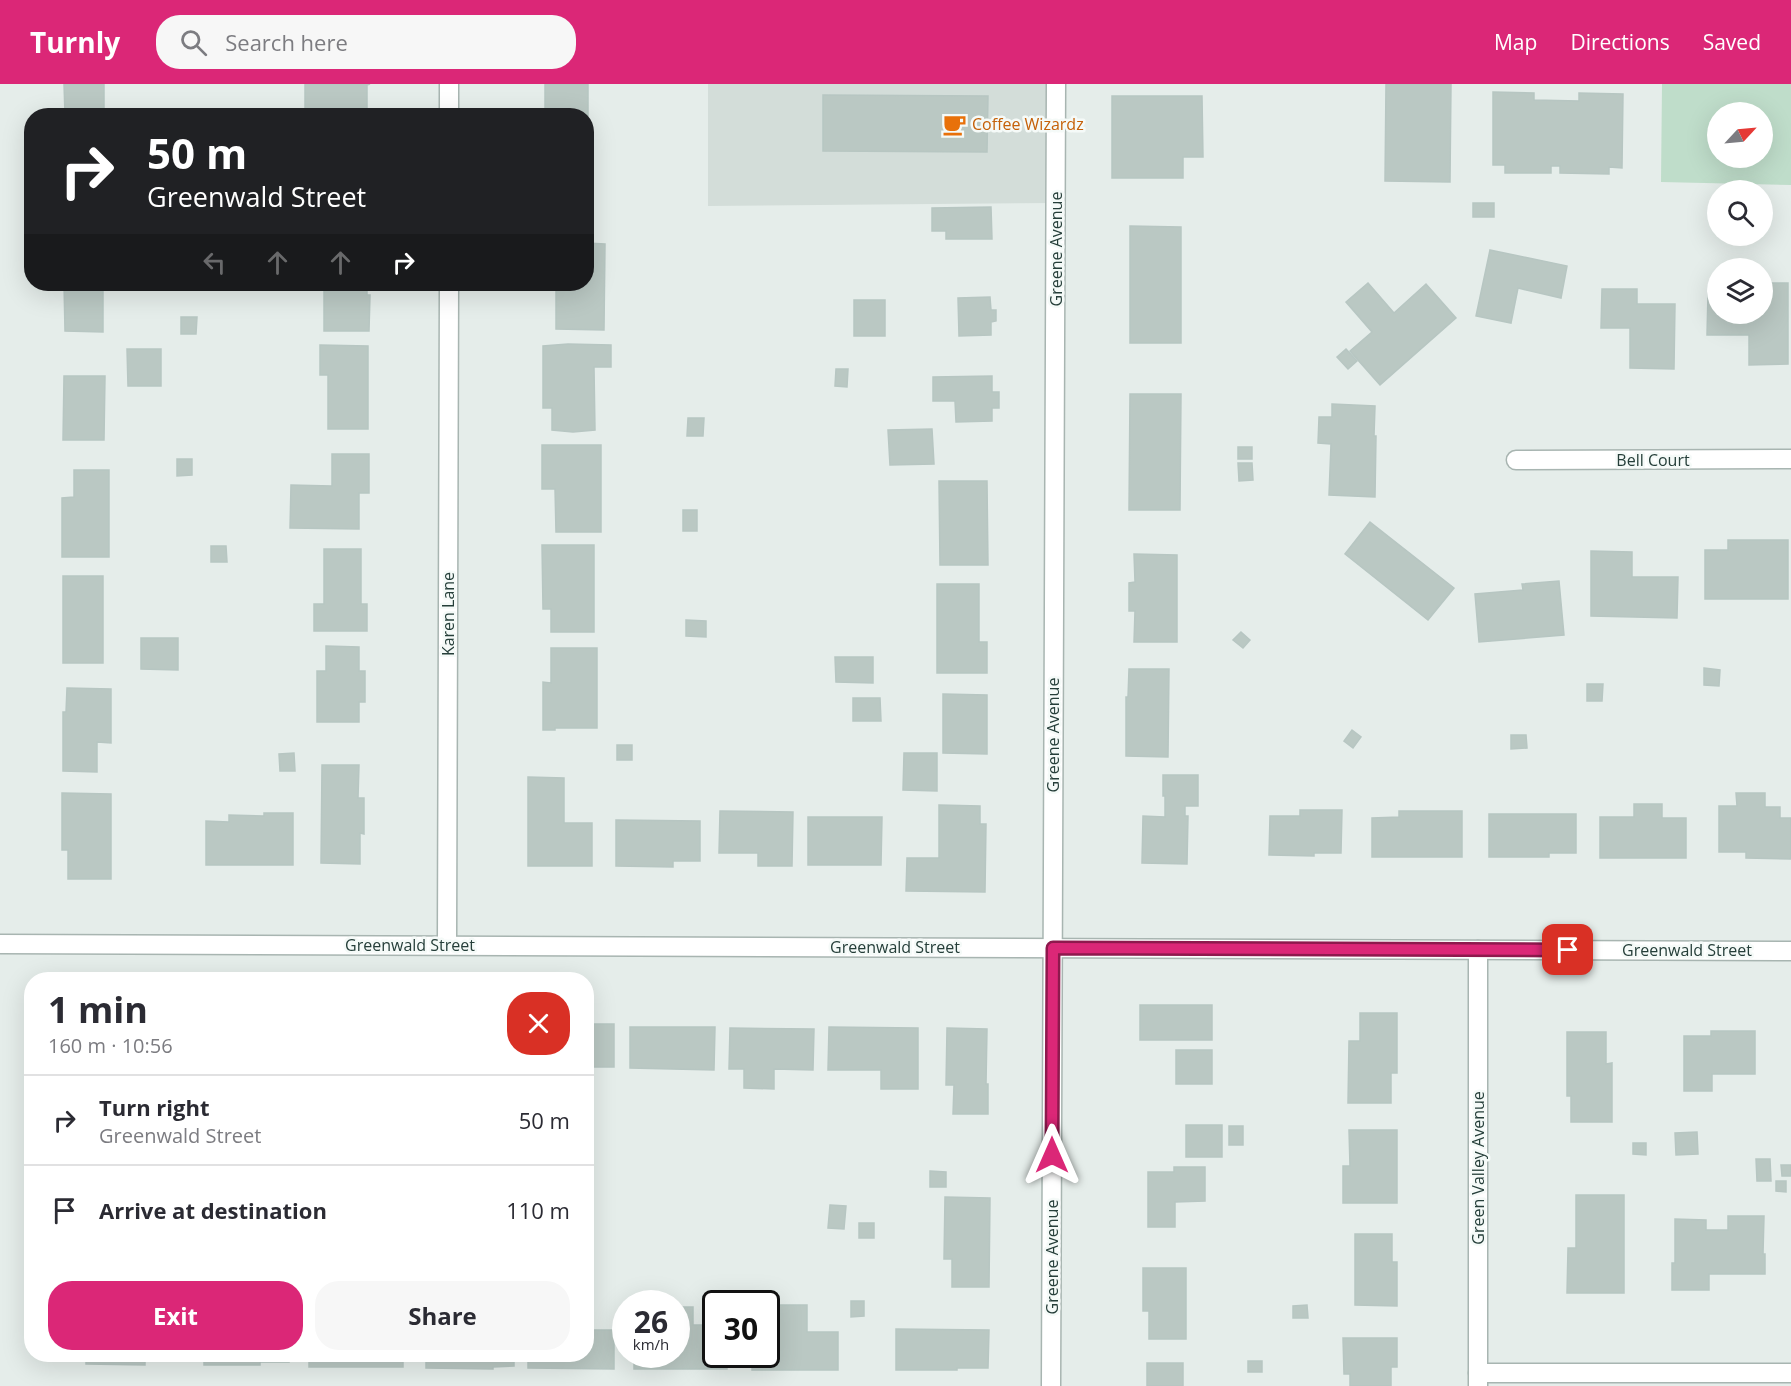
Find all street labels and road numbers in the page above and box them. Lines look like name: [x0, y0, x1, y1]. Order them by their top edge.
street label: Greene Avenue: [1045, 192, 1067, 306]
street label: Bell Court: [1616, 449, 1690, 471]
street label: Karen Lane: [437, 572, 459, 656]
street label: Greene Avenue: [1042, 678, 1064, 792]
street label: Greenwald Street: [345, 934, 475, 956]
street label: Greenwald Street: [830, 936, 960, 958]
street label: Greenwald Street: [1622, 939, 1752, 961]
street label: Green Valley Avenue: [1467, 1091, 1489, 1245]
street label: Greene Avenue: [1041, 1200, 1063, 1314]

